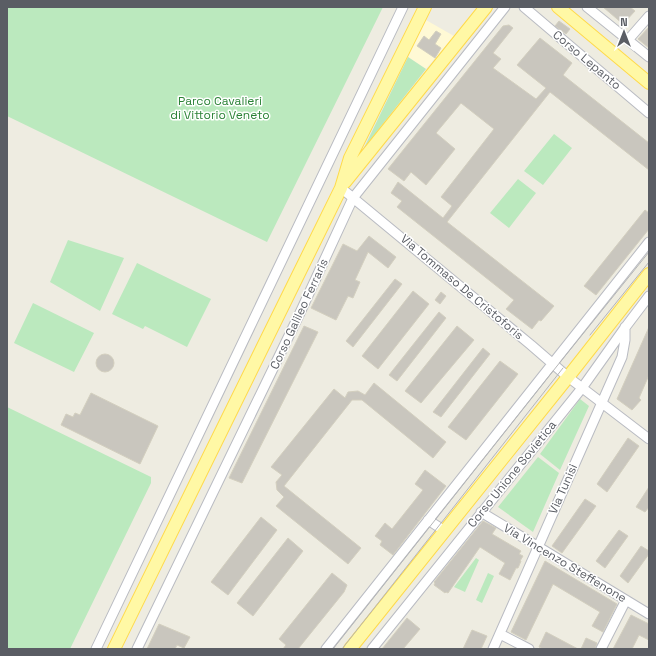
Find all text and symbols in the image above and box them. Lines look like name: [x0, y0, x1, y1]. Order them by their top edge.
north arrow: [604, 12, 644, 52]
text: N: [620, 15, 628, 29]
street label: Corso Lepanto: [549, 27, 625, 93]
park label: Parco Cavalieri di Vittorio Veneto: [170, 93, 270, 123]
street label: Via Tommaso De Cristoforis: [397, 231, 527, 343]
street label: Corso Galileo Ferraris: [266, 256, 332, 372]
street label: Corso Unione Sovietica: [464, 417, 560, 531]
street label: Via Tunisi: [545, 461, 581, 517]
street label: Via Vincenzo Steffenone: [501, 520, 629, 606]

